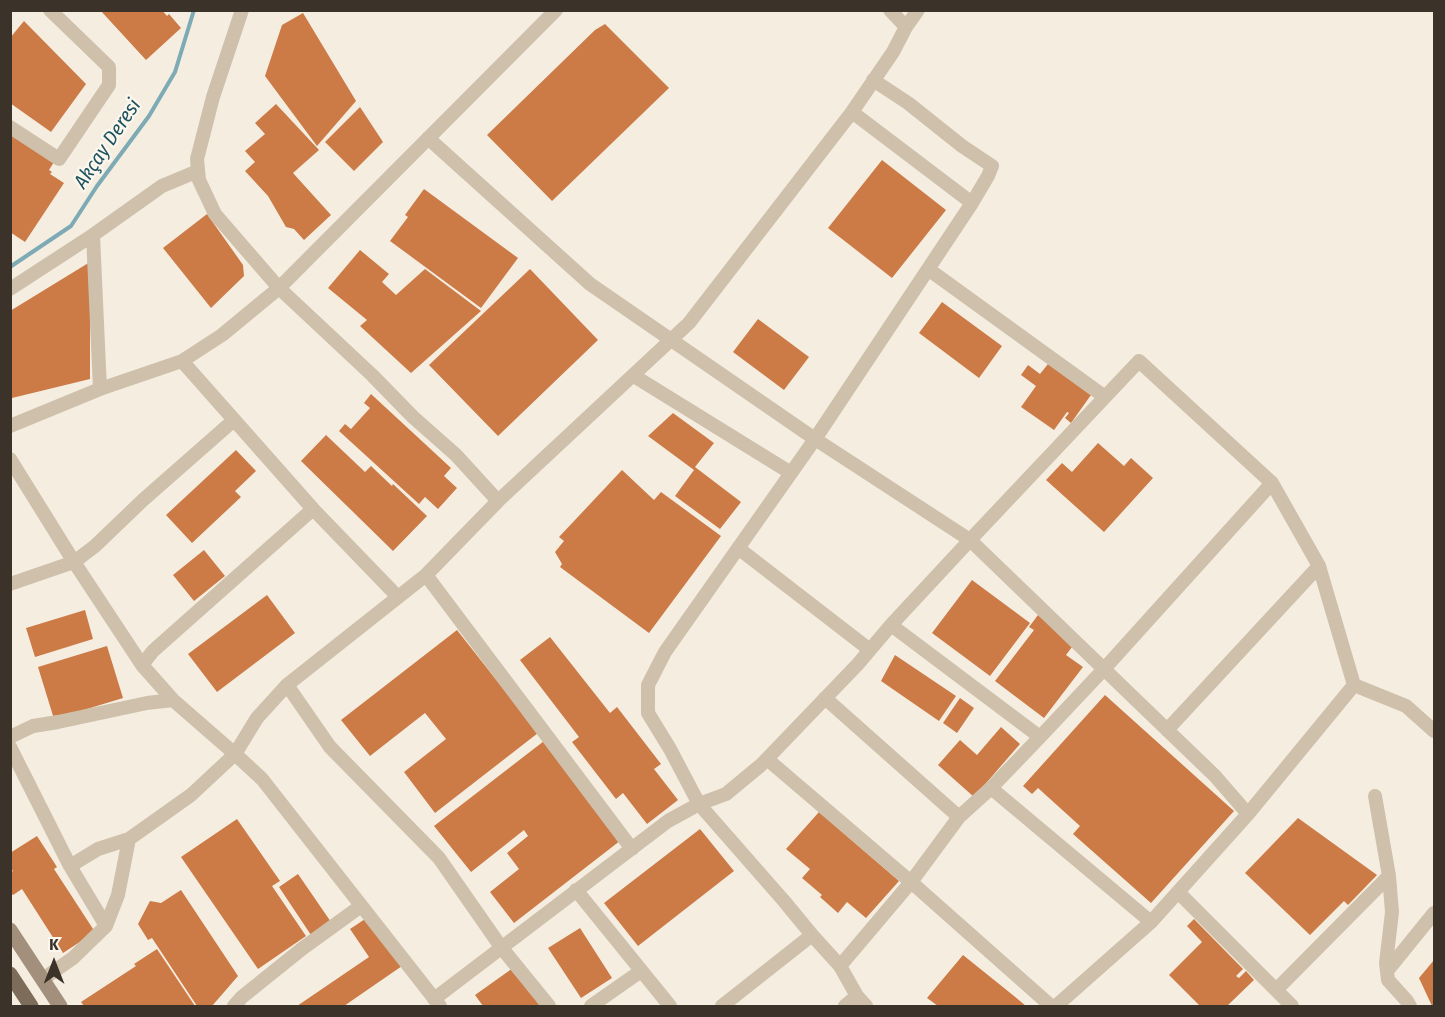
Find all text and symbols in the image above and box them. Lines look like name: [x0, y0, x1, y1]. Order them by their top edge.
water label: Akçay Deresi: [69, 95, 147, 193]
north arrow: [24, 933, 84, 993]
text: K: [49, 935, 59, 954]

